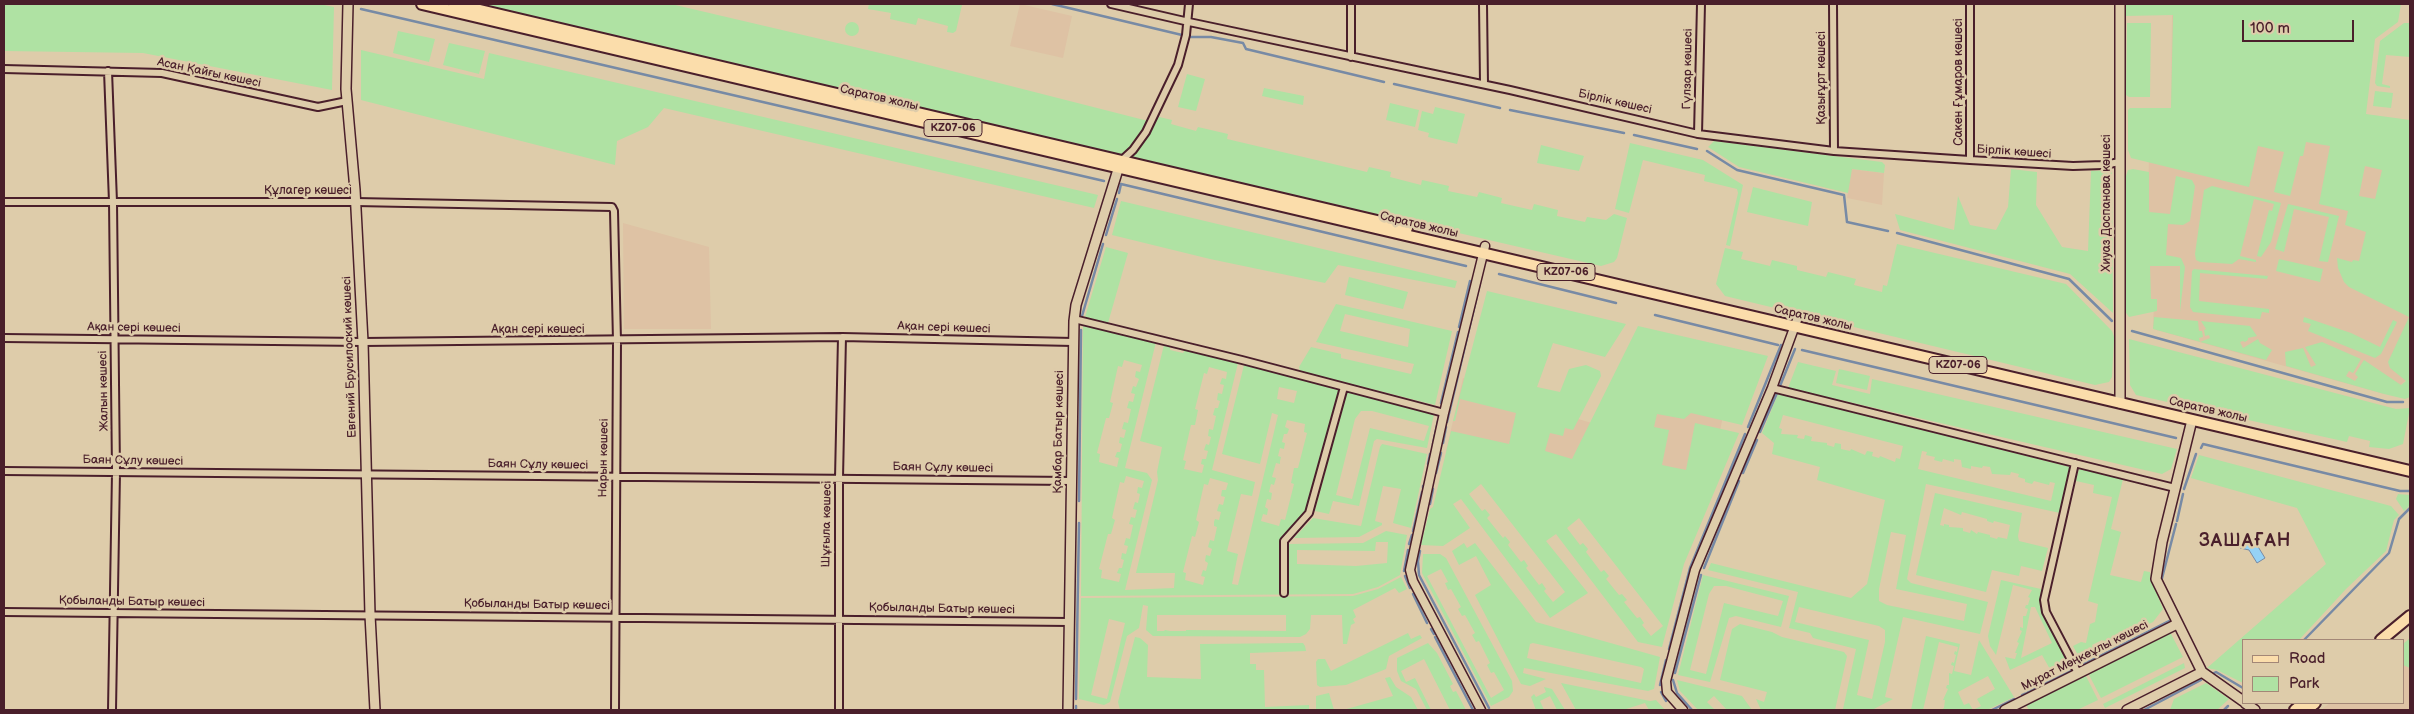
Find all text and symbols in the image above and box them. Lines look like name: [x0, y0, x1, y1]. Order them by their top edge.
scale bar: [2244, 10, 2356, 42]
street label: Сакен Ғұмаров көшесі: [1952, 18, 1966, 146]
text: 100 m: [2250, 19, 2290, 38]
street label: Гүлзар көшесі: [1680, 28, 1696, 110]
street label: Қазығұрт көшесі: [1815, 31, 1829, 125]
street label: Асан Қайғы көшесі: [156, 55, 262, 91]
street label: Саратов жолы: [838, 82, 920, 114]
street label: Бірлік көшесі: [1577, 87, 1653, 117]
road number: KZ07-06: [924, 120, 982, 136]
street label: Хиуаз Доспанова көшесі: [2100, 134, 2114, 272]
street label: Бірлік көшесі: [1976, 142, 2052, 162]
street label: Құлагер көшесі: [264, 184, 352, 198]
street label: Саратов жолы: [1378, 209, 1460, 241]
road number: KZ07-06: [1537, 264, 1595, 280]
street label: Евгений Брусилоский көшесі: [340, 276, 360, 438]
street label: Саратов жолы: [1772, 302, 1854, 334]
street label: Ақан сері көшесі: [897, 319, 991, 337]
street label: Ақан сері көшесі: [87, 320, 181, 336]
street label: Ақан сері көшесі: [491, 323, 585, 337]
street label: Жалын көшесі: [96, 351, 112, 431]
road number: KZ07-06: [1929, 356, 1987, 374]
street label: Қамбар Батыр көшесі: [1051, 370, 1067, 494]
street label: Саратов жолы: [2167, 394, 2249, 426]
street label: Нарын көшесі: [596, 418, 612, 498]
street label: Баян Сұлу көшесі: [83, 453, 183, 469]
street label: Баян Сұлу көшесі: [488, 457, 588, 473]
street label: Баян Сұлу көшесі: [893, 460, 993, 476]
street label: Шұғыла көшесі: [819, 481, 835, 567]
district label: ЗАШАҒАН: [2198, 530, 2292, 552]
street label: Қобыланды Батыр көшесі: [59, 594, 205, 610]
street label: Қобыланды Батыр көшесі: [464, 597, 610, 613]
street label: Қобыланды Батыр көшесі: [869, 601, 1015, 617]
street label: Мұрат Мөңкеұлы көшесі: [2019, 618, 2151, 694]
legend: [2242, 639, 2404, 704]
text: Road: [2289, 649, 2325, 668]
text: Park: [2289, 674, 2319, 693]

